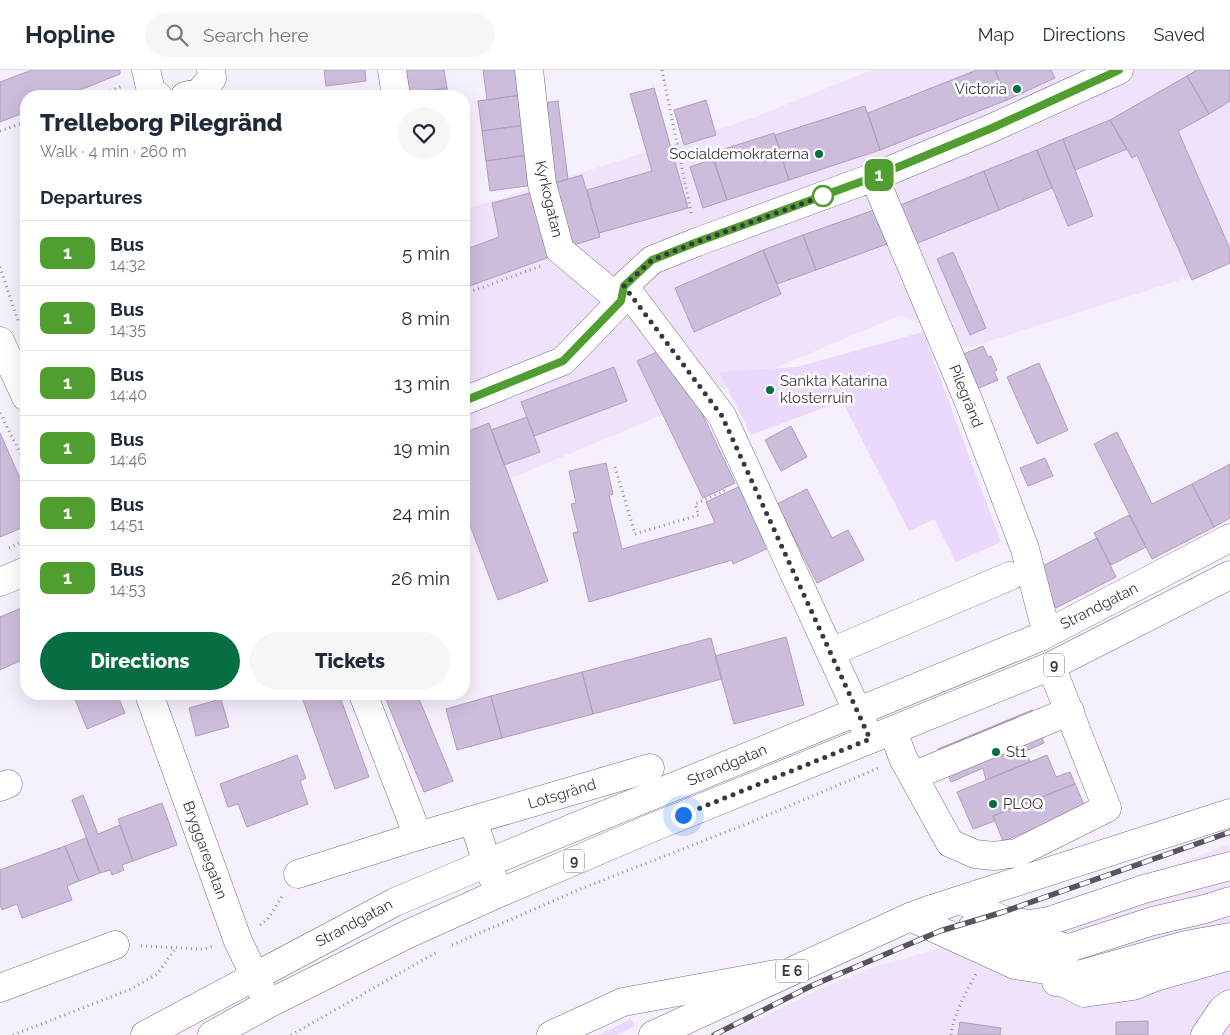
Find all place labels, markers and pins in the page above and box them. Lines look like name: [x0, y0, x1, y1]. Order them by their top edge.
place label: Victoria: [955, 80, 1007, 98]
marker: Victoria: [1011, 83, 1023, 95]
place label: Socialdemokraterna: [669, 145, 809, 163]
marker: Socialdemokraterna: [813, 148, 825, 160]
unlabelled marker: [812, 185, 834, 207]
place label: Sankta Katarina klosterruin: [780, 372, 887, 407]
marker: Sankta Katarina klosterruin: [764, 384, 776, 396]
place label: St1: [1006, 743, 1027, 761]
marker: St1: [990, 746, 1002, 758]
place label: PLOQ: [1003, 795, 1043, 813]
marker: PLOQ: [987, 798, 999, 810]

